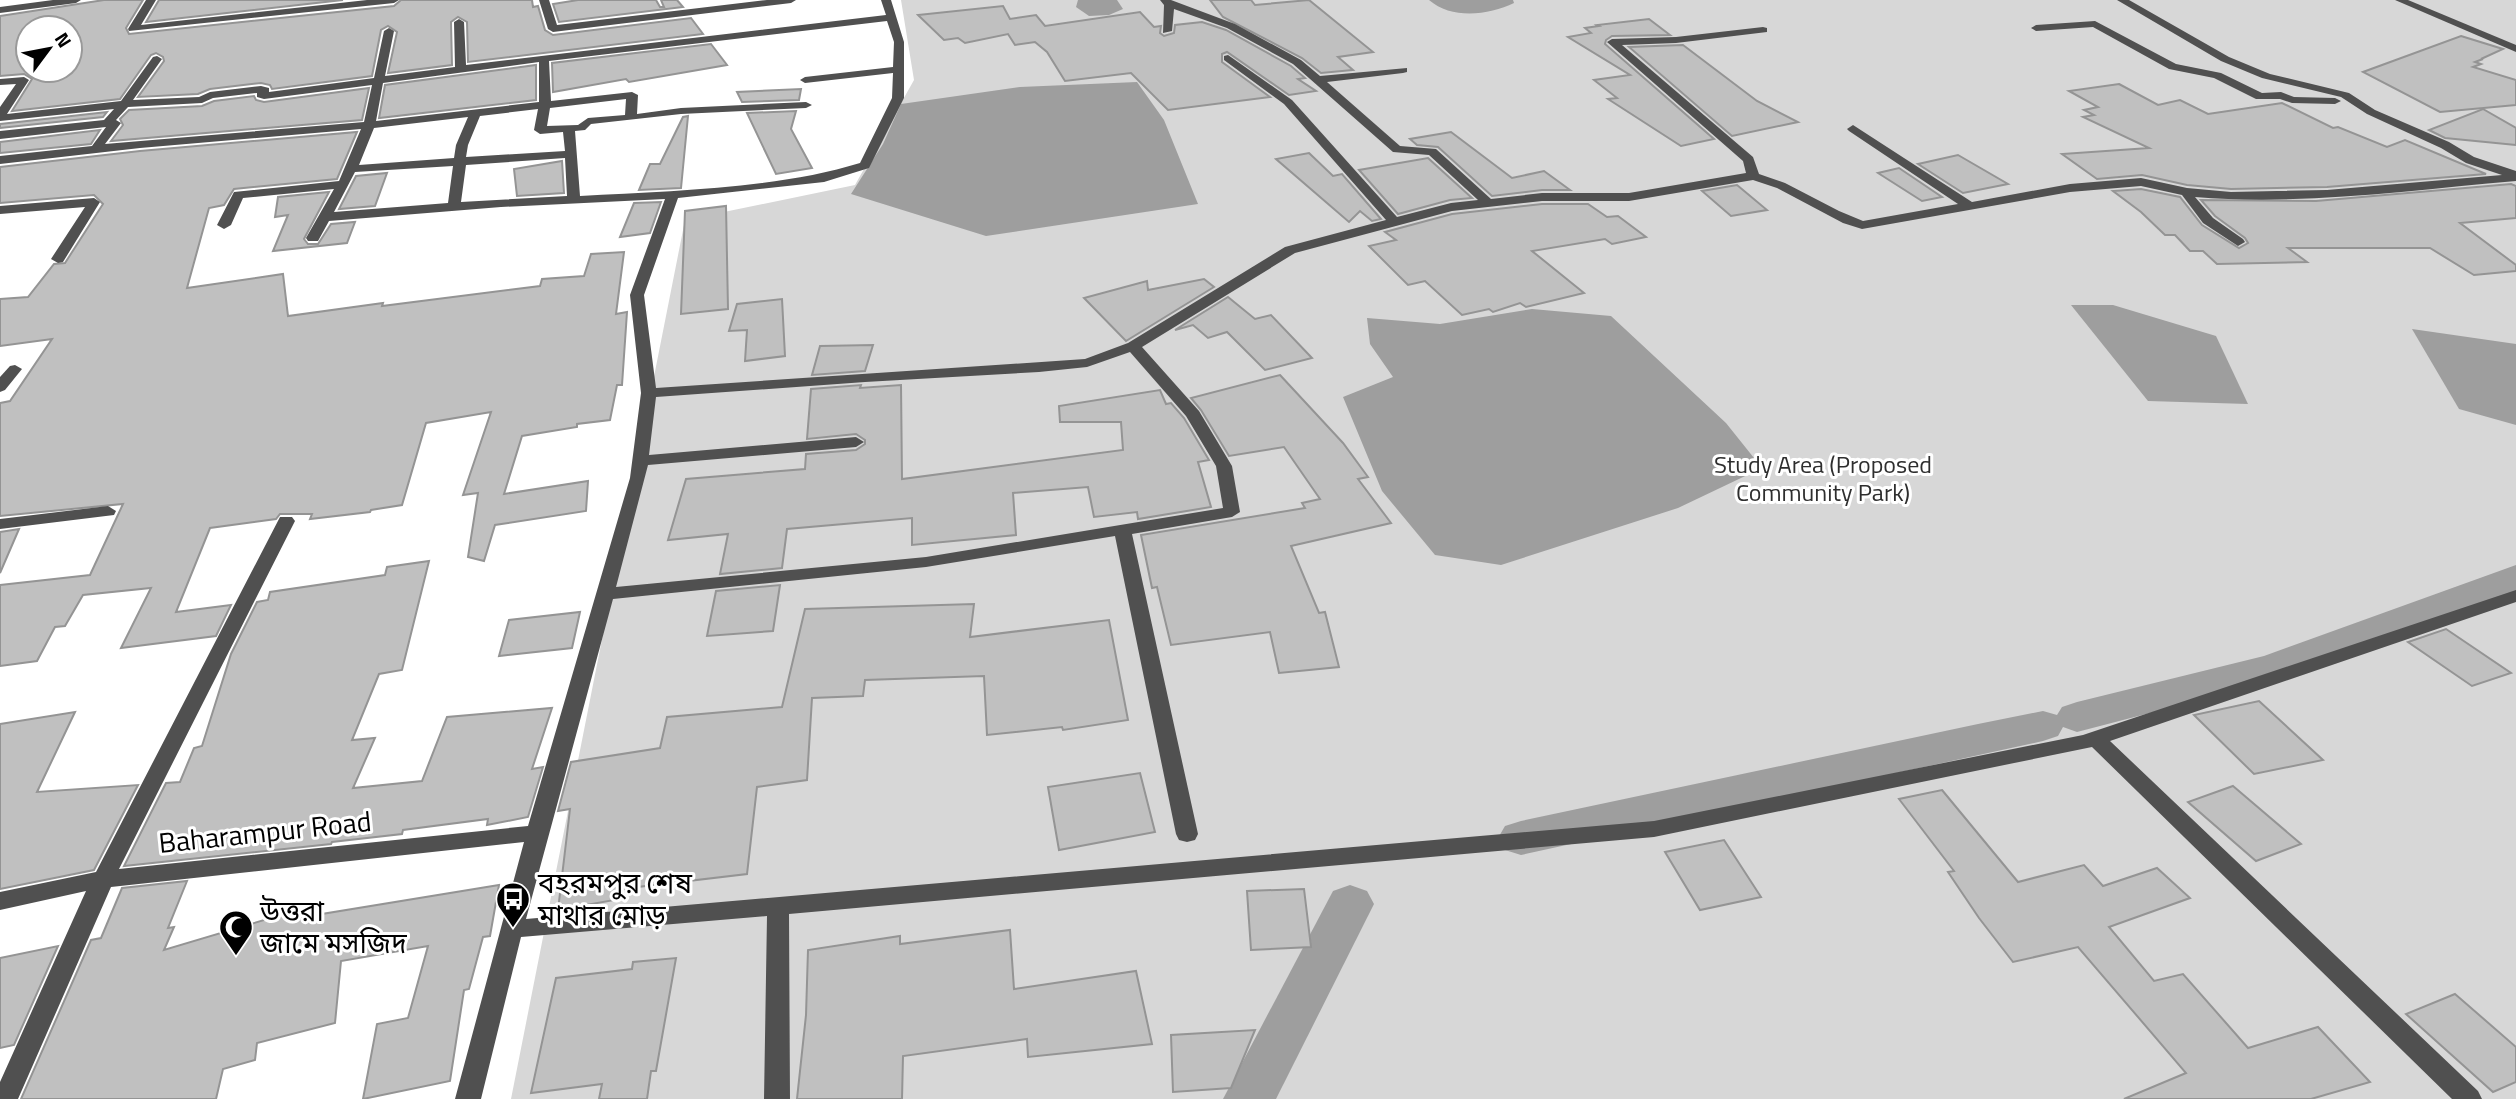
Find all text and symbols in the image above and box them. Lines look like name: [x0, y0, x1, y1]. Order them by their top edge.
north arrow: [14, 14, 84, 84]
text: N: [48, 26, 80, 53]
park label: Study Area (Proposed Community Park): [1714, 446, 1932, 510]
street label: Baharampur Road: [157, 799, 373, 864]
place label: বহরমপুর শেষ মাথার মোড়: [537, 861, 692, 936]
bus stop icon: বহরমপুর শেষ মাথার মোড়: [494, 880, 532, 929]
place label: উত্তরা জামে মসজিদ: [259, 889, 407, 964]
mosque icon: উত্তরা জামে মসজিদ: [217, 908, 255, 957]

